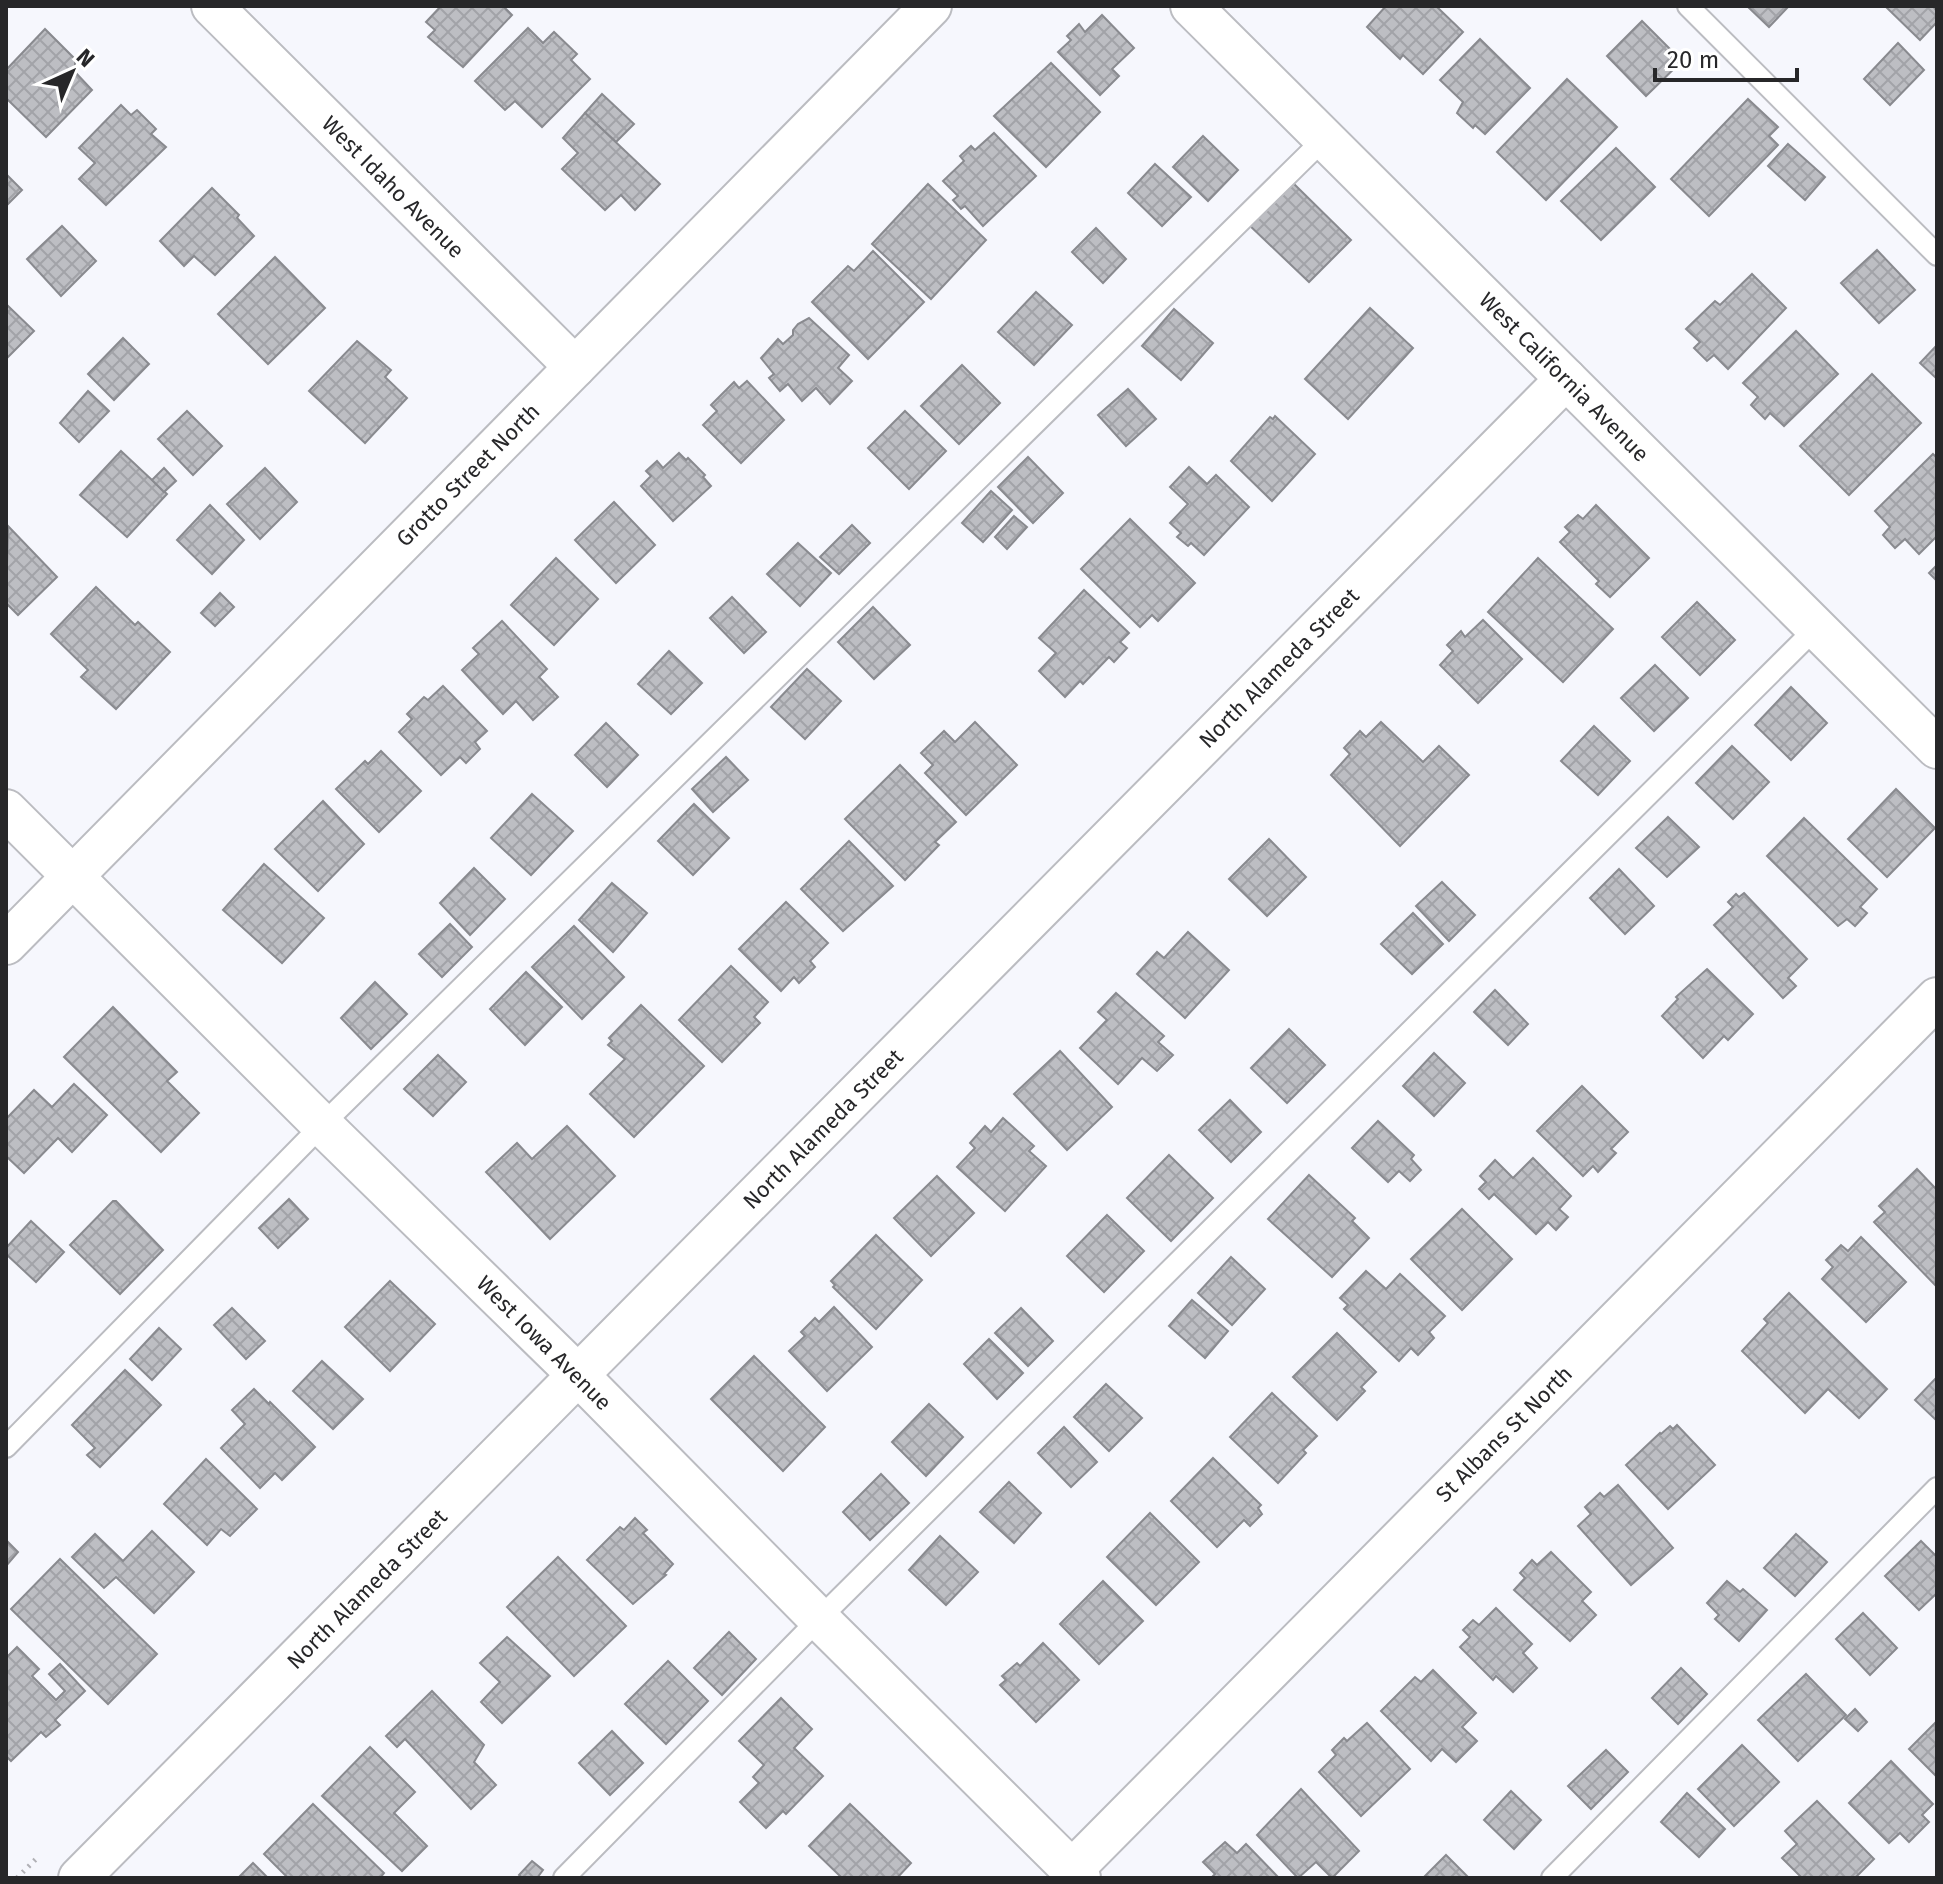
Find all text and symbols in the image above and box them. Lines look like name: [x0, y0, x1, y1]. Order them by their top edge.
north arrow: [32, 32, 112, 112]
scale bar: [1655, 32, 1797, 82]
text: N: [71, 43, 100, 73]
text: 20 m: [1667, 46, 1719, 74]
street label: West Idaho Avenue: [316, 110, 470, 264]
street label: West California Avenue: [1474, 287, 1654, 467]
street label: Grotto Street North: [391, 398, 545, 552]
street label: North Alameda Street: [1193, 582, 1365, 754]
street label: North Alameda Street: [737, 1043, 909, 1215]
street label: West Iowa Avenue: [471, 1270, 617, 1416]
street label: St Albans St North: [1430, 1360, 1578, 1508]
street label: North Alameda Street: [281, 1503, 453, 1675]

